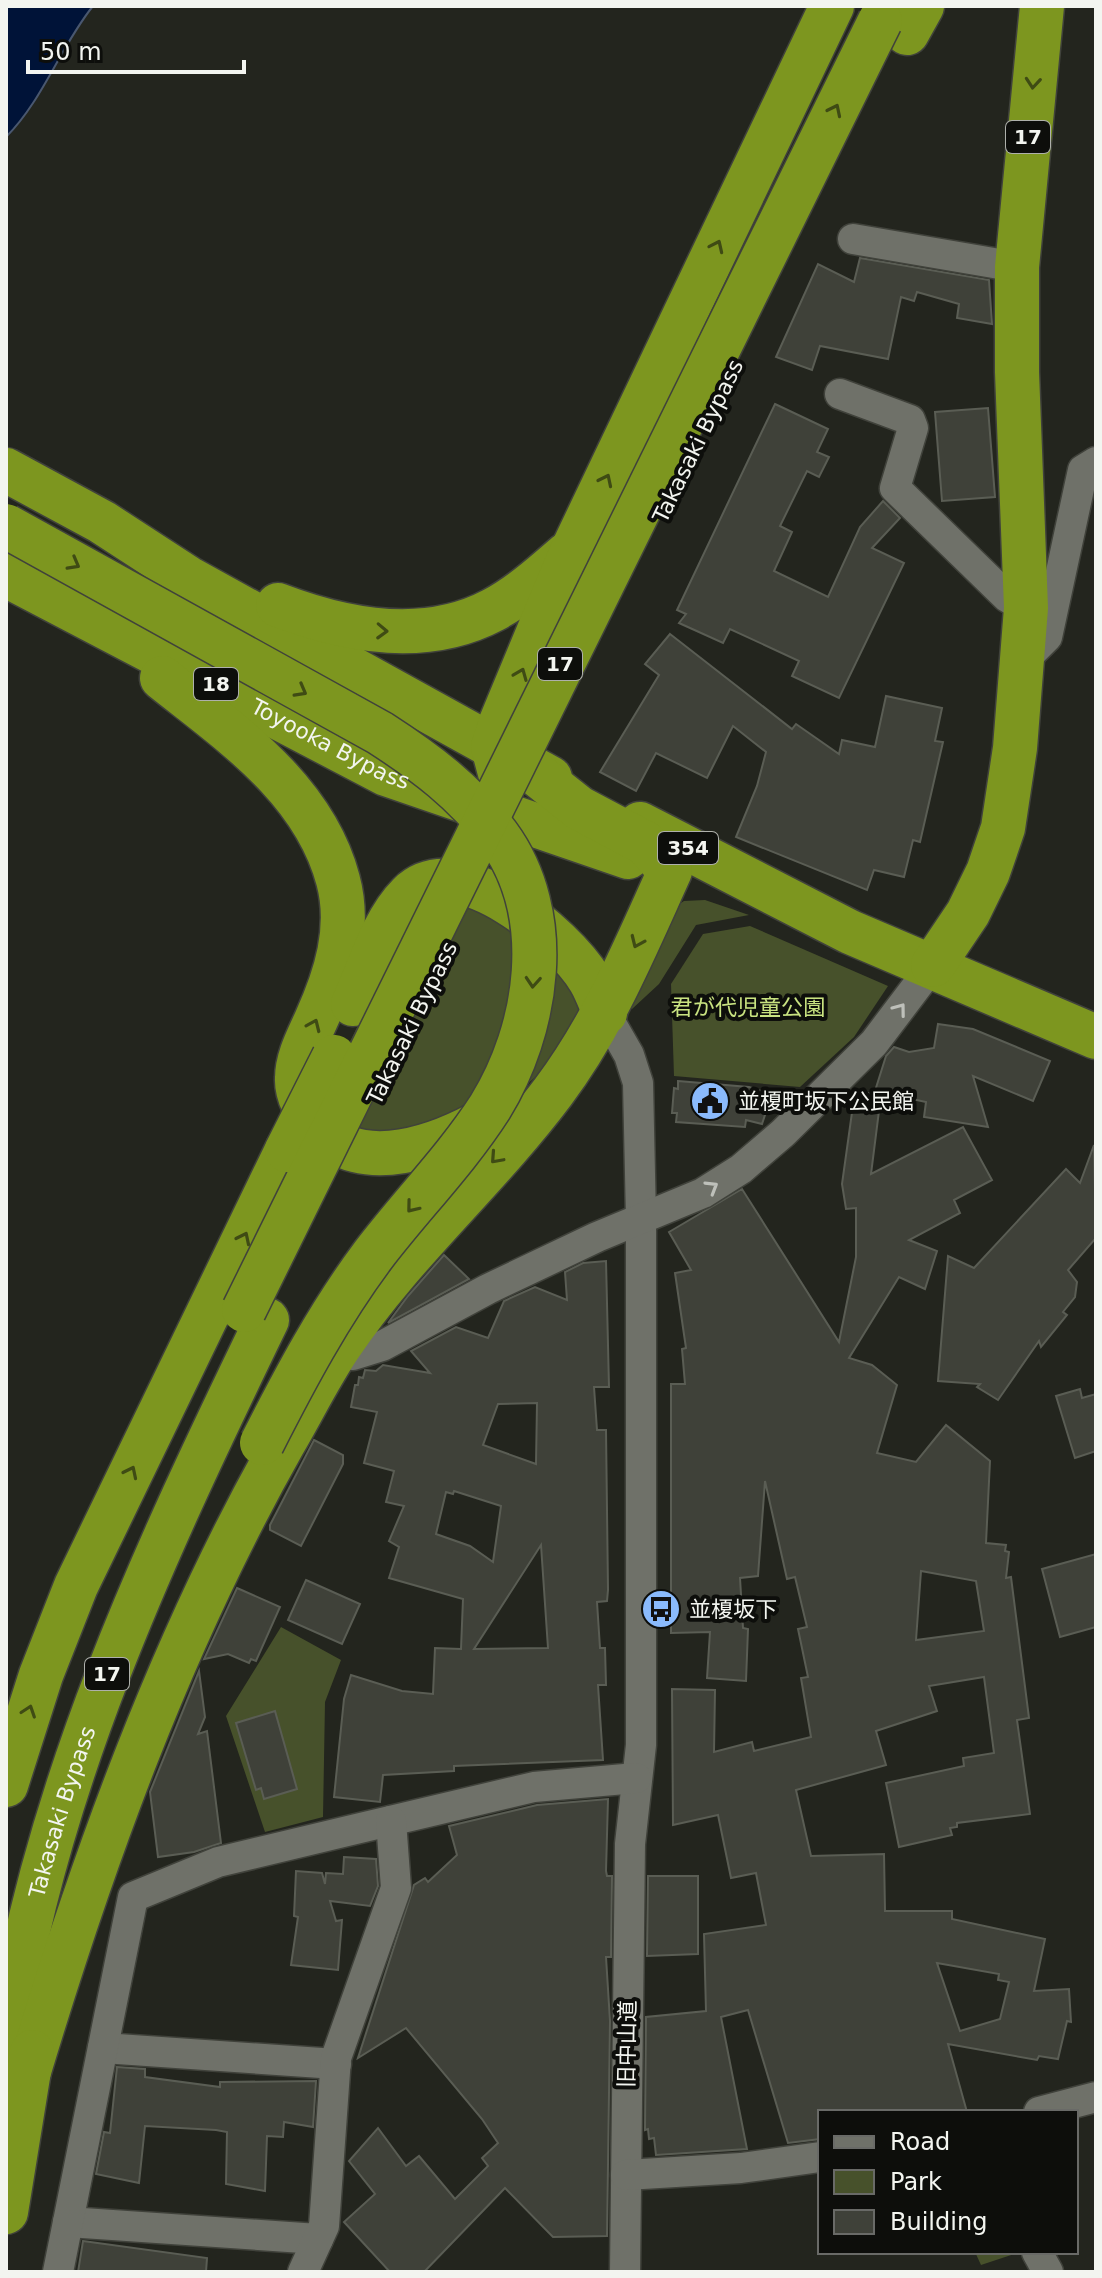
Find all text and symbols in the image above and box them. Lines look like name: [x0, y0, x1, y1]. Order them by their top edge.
scale bar: [28, 24, 244, 74]
text: 50 m: [40, 38, 102, 66]
one-way arrow: [1025, 77, 1042, 90]
one-way arrow: [825, 103, 841, 118]
road number: 17: [1006, 121, 1050, 153]
one-way arrow: [707, 239, 723, 254]
street label: Takasaki Bypass: [647, 355, 748, 528]
one-way arrow: [596, 474, 612, 489]
one-way arrow: [66, 554, 80, 570]
one-way arrow: [376, 622, 389, 639]
road number: 17: [538, 648, 582, 680]
road number: 18: [194, 668, 238, 700]
one-way arrow: [511, 668, 528, 682]
one-way arrow: [293, 681, 308, 696]
street label: Toyooka Bypass: [246, 693, 413, 794]
road number: 354: [658, 832, 718, 864]
one-way arrow: [631, 934, 647, 948]
street label: Takasaki Bypass: [361, 937, 462, 1110]
one-way arrow: [525, 976, 542, 989]
park label: 君が代児童公園: [671, 995, 825, 1020]
one-way arrow: [891, 1003, 905, 1018]
one-way arrow: [304, 1019, 320, 1033]
public building icon: 並榎町坂下公民館: [689, 1080, 731, 1122]
place label: 並榎町坂下公民館: [738, 1089, 914, 1114]
one-way arrow: [490, 1149, 505, 1163]
one-way arrow: [703, 1181, 718, 1197]
one-way arrow: [407, 1198, 422, 1212]
one-way arrow: [234, 1232, 250, 1247]
one-way arrow: [121, 1466, 137, 1481]
bus stop icon: 並榎坂下: [640, 1588, 682, 1630]
place label: 並榎坂下: [689, 1597, 777, 1622]
road number: 17: [85, 1658, 129, 1690]
one-way arrow: [20, 1705, 36, 1719]
street label: Takasaki Bypass: [23, 1723, 100, 1901]
street label: 旧中山道: [614, 2000, 640, 2088]
legend: [818, 2110, 1078, 2254]
text: Road: [890, 2128, 950, 2156]
text: Park: [890, 2168, 942, 2196]
text: Building: [890, 2208, 987, 2236]

